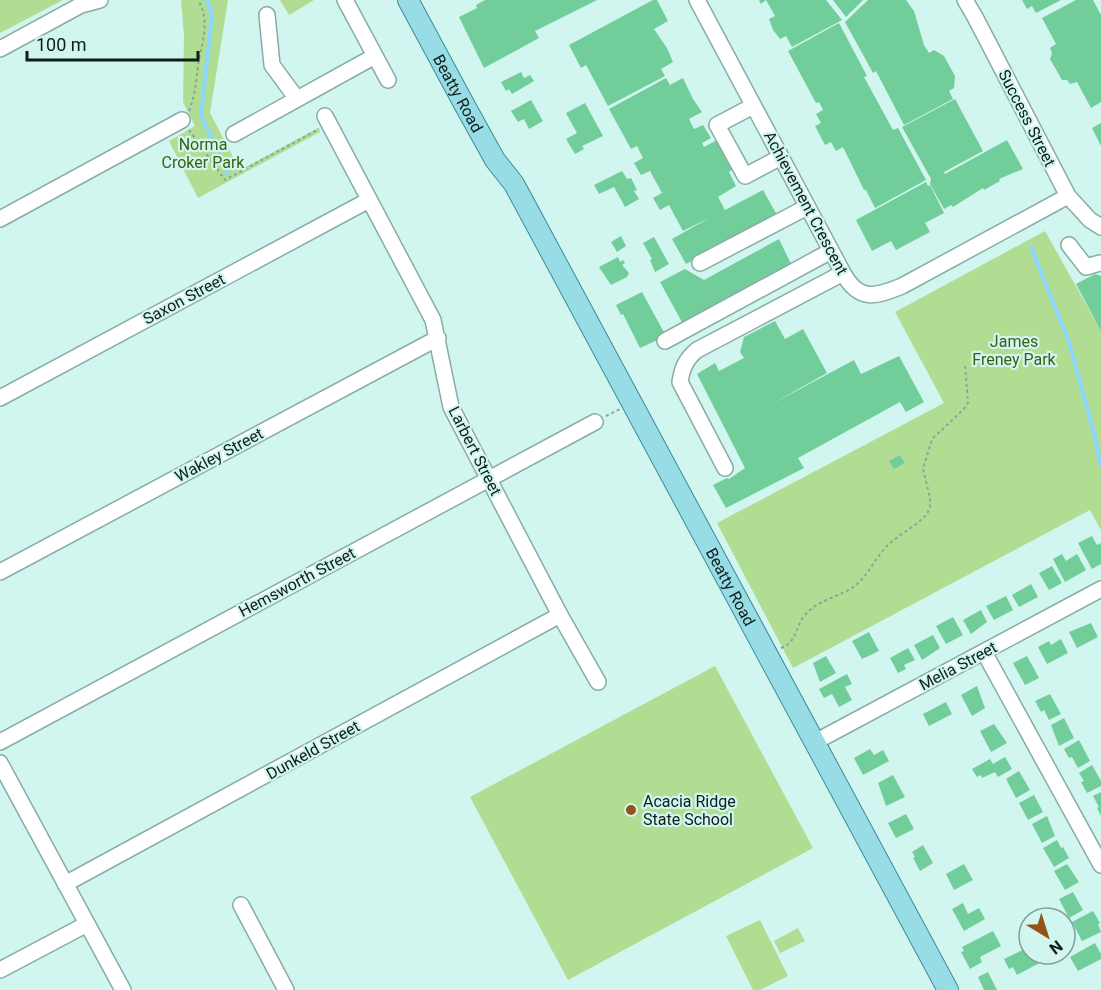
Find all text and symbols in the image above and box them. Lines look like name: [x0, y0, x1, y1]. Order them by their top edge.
scale bar: [27, 24, 198, 62]
text: 100 m: [36, 34, 87, 55]
street label: Beatty Road: [430, 51, 487, 136]
street label: Success Street: [994, 66, 1060, 170]
street label: Achievement Crescent: [760, 128, 852, 278]
park label: Norma Croker Park: [162, 135, 245, 172]
street label: Saxon Street: [140, 269, 228, 329]
park label: James Freney Park: [972, 332, 1057, 369]
street label: Larbert Street: [444, 403, 506, 499]
street label: Wakley Street: [172, 424, 266, 486]
street label: Hemsworth Street: [235, 543, 359, 621]
street label: Beatty Road: [702, 544, 760, 629]
street label: Melia Street: [916, 638, 1000, 694]
street label: Dunkeld Street: [263, 717, 363, 783]
place label: Acacia Ridge State School: [643, 792, 736, 829]
marker: Acacia Ridge State School: [624, 803, 638, 817]
north arrow: [1017, 906, 1077, 966]
text: N: [1046, 936, 1066, 958]

